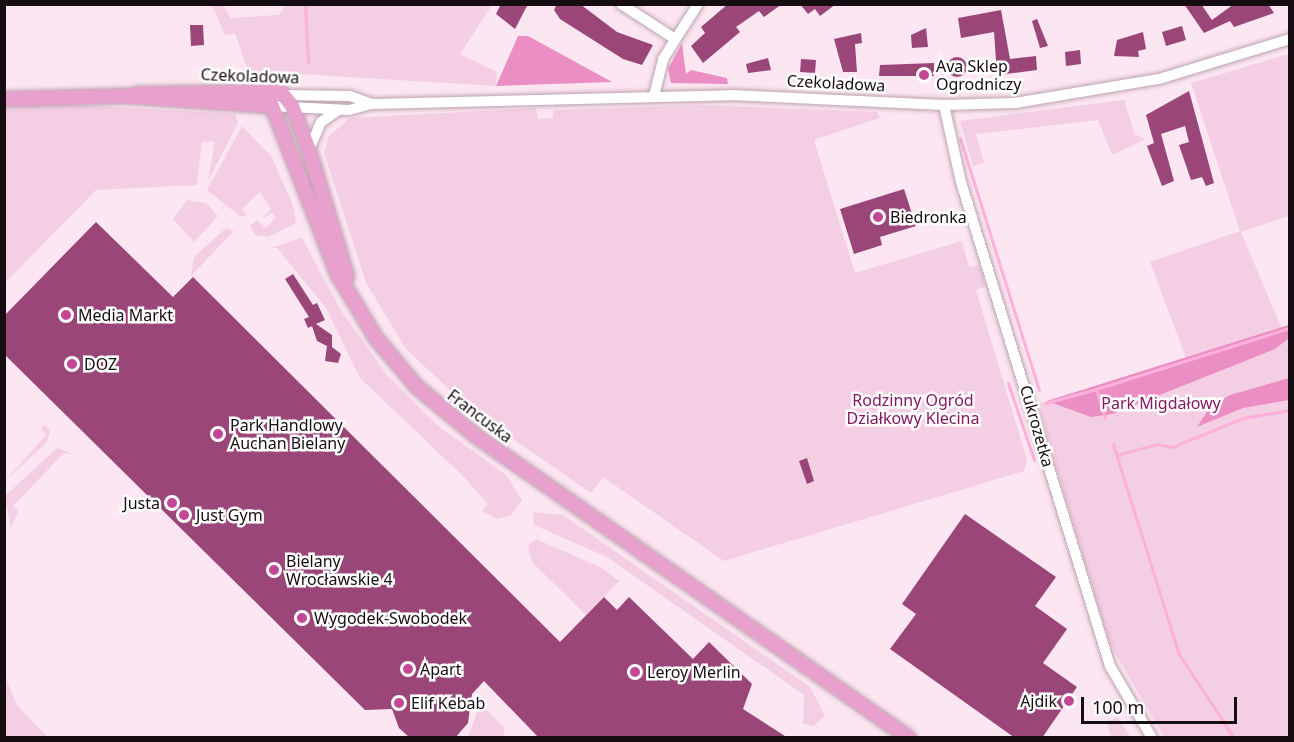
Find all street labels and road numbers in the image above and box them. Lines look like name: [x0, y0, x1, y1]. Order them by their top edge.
street label: Czekoladowa: [200, 65, 300, 87]
street label: Czekoladowa: [786, 71, 886, 95]
street label: Cukrozetka: [1016, 383, 1058, 469]
street label: Francuska: [444, 385, 516, 447]

